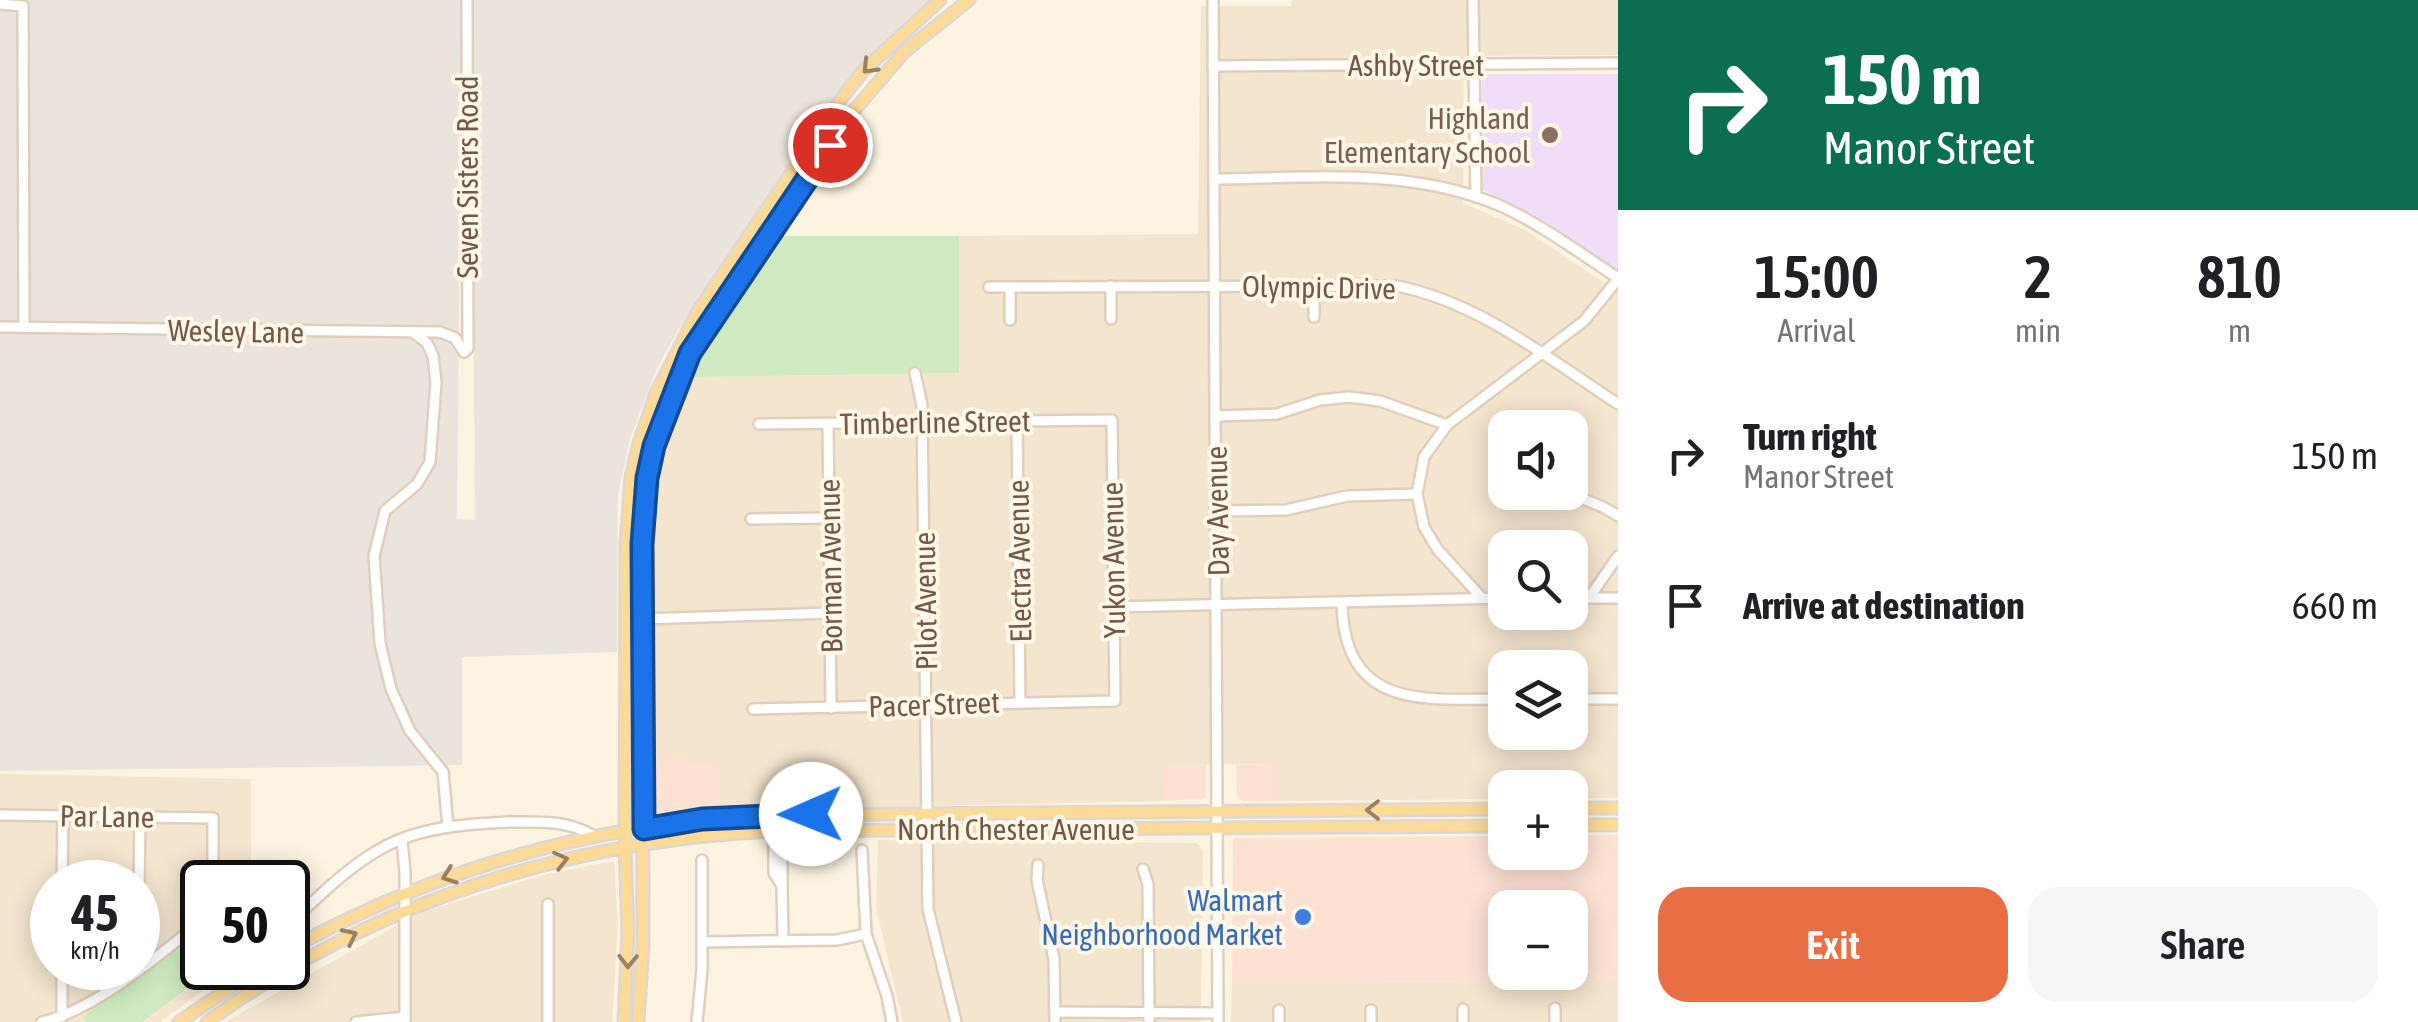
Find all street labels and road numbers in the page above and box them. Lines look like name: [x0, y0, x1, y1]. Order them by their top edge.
street label: Ashby Street: [1348, 48, 1484, 82]
street label: Seven Sisters Road: [450, 75, 484, 279]
street label: Olympic Drive: [1242, 269, 1396, 305]
street label: Wesley Lane: [168, 313, 304, 349]
street label: Timberline Street: [839, 403, 1031, 441]
street label: Day Avenue: [1199, 446, 1235, 576]
street label: Borman Avenue: [811, 479, 849, 653]
street label: Electra Avenue: [1001, 479, 1037, 643]
street label: Yukon Avenue: [1095, 482, 1131, 638]
street label: Pilot Avenue: [907, 531, 943, 671]
street label: Pacer Street: [868, 685, 1000, 723]
street label: Par Lane: [59, 798, 155, 834]
street label: North Chester Avenue: [897, 812, 1135, 846]

